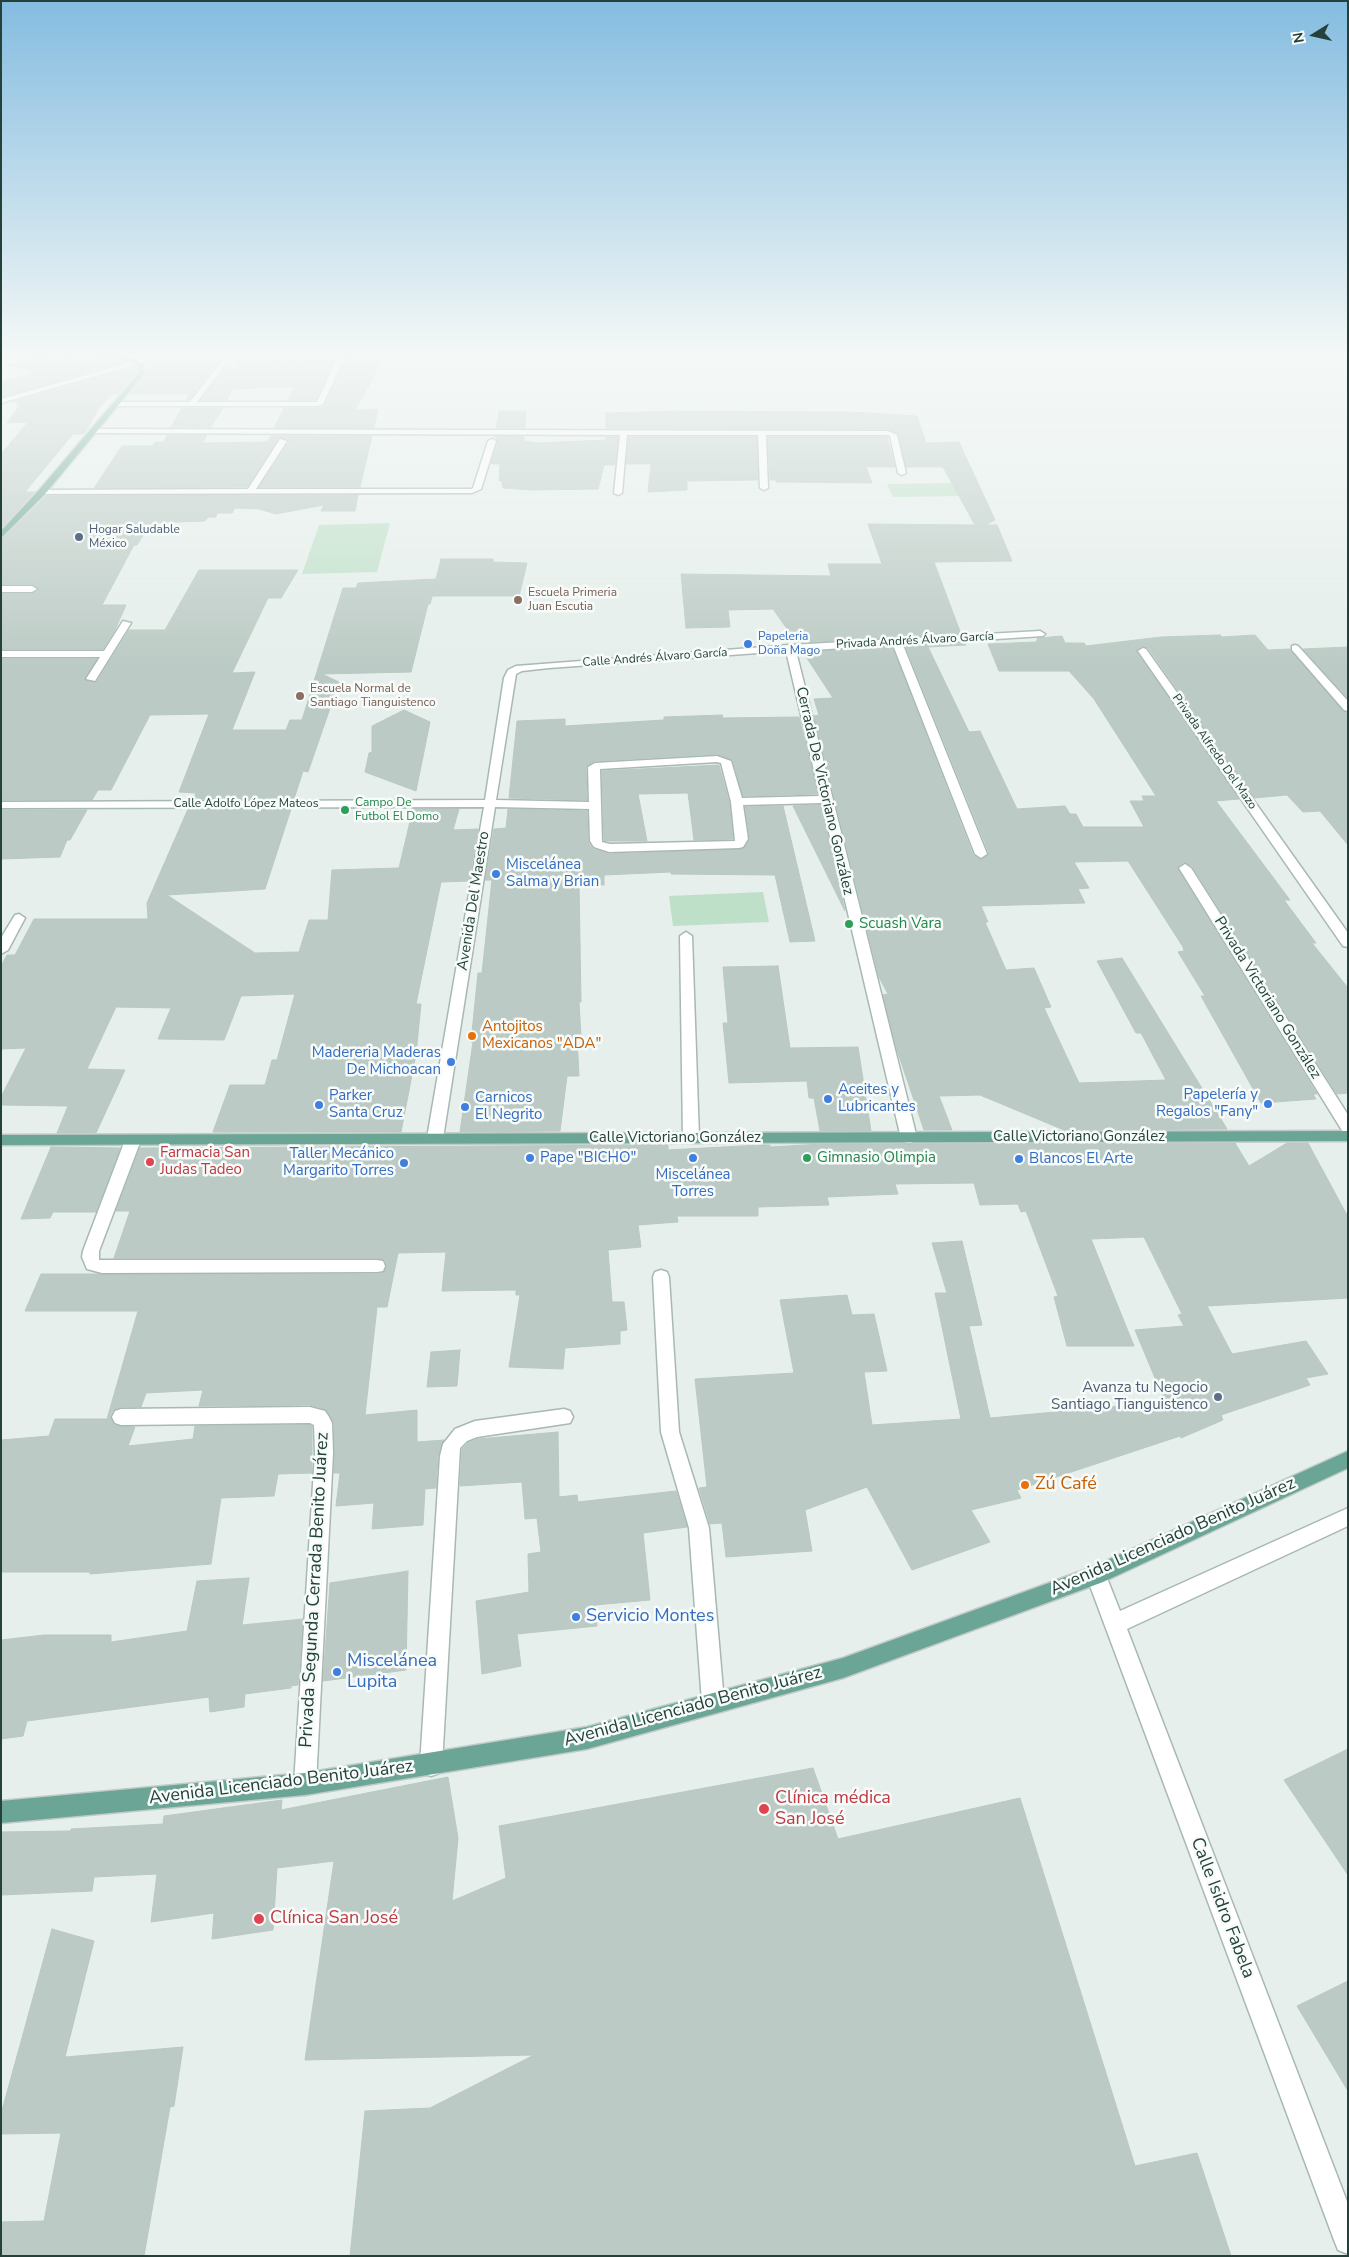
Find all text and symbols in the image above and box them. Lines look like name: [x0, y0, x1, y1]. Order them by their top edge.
north arrow: [1289, 10, 1339, 60]
text: N: [1288, 31, 1309, 45]
place label: Hogar Saludable México: [89, 523, 180, 551]
marker: Hogar Saludable México: [73, 531, 85, 543]
place label: Escuela Primeria Juan Escutia: [528, 586, 617, 614]
marker: Escuela Primeria Juan Escutia: [512, 594, 524, 606]
place label: Papeleria Doña Mago: [758, 630, 820, 658]
street label: Privada Andrés Álvaro García: [836, 630, 994, 652]
marker: Papeleria Doña Mago: [742, 638, 754, 650]
street label: Calle Andrés Álvaro García: [582, 646, 728, 670]
place label: Escuela Normal de Santiago Tianguistenco: [310, 682, 436, 710]
street label: Cerrada De Victoriano González: [791, 685, 857, 897]
marker: Escuela Normal de Santiago Tianguistenco: [294, 690, 306, 702]
street label: Privada Alfredo Del Mazo: [1169, 691, 1259, 813]
place label: Campo De Futbol El Domo: [355, 796, 439, 824]
street label: Calle Adolfo López Mateos: [174, 797, 318, 811]
marker: Campo De Futbol El Domo: [339, 804, 351, 816]
street label: Avenida Del Maestro: [454, 830, 494, 972]
place label: Miscelánea Salma y Brian: [506, 856, 599, 891]
marker: Miscelánea Salma y Brian: [490, 868, 502, 880]
street label: Privada Victoriano González: [1210, 914, 1324, 1082]
place label: Scuash Vara: [859, 915, 942, 933]
marker: Scuash Vara: [843, 918, 855, 930]
place label: Antojitos Mexicanos "ADA": [482, 1018, 601, 1053]
marker: Antojitos Mexicanos "ADA": [466, 1030, 478, 1042]
place label: Madereria Maderas De Michoacan: [312, 1044, 441, 1079]
marker: Madereria Maderas De Michoacan: [445, 1056, 457, 1068]
place label: Aceites y Lubricantes: [838, 1081, 916, 1116]
place label: Papelería y Regalos "Fany": [1156, 1086, 1258, 1121]
place label: Parker Santa Cruz: [329, 1087, 403, 1122]
place label: Carnicos El Negrito: [475, 1089, 542, 1124]
marker: Aceites y Lubricantes: [822, 1093, 834, 1105]
marker: Papelería y Regalos "Fany": [1262, 1098, 1274, 1110]
marker: Parker Santa Cruz: [313, 1099, 325, 1111]
marker: Carnicos El Negrito: [459, 1101, 471, 1113]
street label: Calle Victoriano González: [993, 1128, 1165, 1146]
street label: Calle Victoriano González: [589, 1129, 761, 1147]
place label: Farmacia San Judas Tadeo: [160, 1144, 250, 1179]
place label: Taller Mecánico Margarito Torres: [283, 1145, 394, 1180]
place label: Pape "BICHO": [540, 1149, 636, 1167]
place label: Gimnasio Olimpia: [817, 1149, 936, 1167]
place label: Blancos El Arte: [1029, 1150, 1133, 1168]
marker: Pape "BICHO": [524, 1152, 536, 1164]
marker: Miscelánea Torres: [687, 1152, 699, 1164]
marker: Gimnasio Olimpia: [801, 1152, 813, 1164]
marker: Blancos El Arte: [1013, 1153, 1025, 1165]
marker: Farmacia San Judas Tadeo: [144, 1156, 156, 1168]
marker: Taller Mecánico Margarito Torres: [398, 1157, 410, 1169]
place label: Miscelánea Torres: [655, 1166, 731, 1201]
place label: Avanza tu Negocio Santiago Tianguistenco: [1051, 1379, 1208, 1414]
marker: Avanza tu Negocio Santiago Tianguistenco: [1212, 1391, 1224, 1403]
street label: Privada Segunda Cerrada Benito Juárez: [296, 1432, 334, 1748]
street label: Avenida Licenciado Benito Juárez: [1047, 1473, 1299, 1601]
place label: Zú Café: [1035, 1474, 1097, 1496]
marker: Zú Café: [1019, 1479, 1031, 1491]
place label: Servicio Montes: [586, 1606, 714, 1628]
marker: Servicio Montes: [570, 1611, 582, 1623]
place label: Miscelánea Lupita: [347, 1651, 437, 1694]
street label: Avenida Licenciado Benito Juárez: [562, 1662, 824, 1752]
marker: Miscelánea Lupita: [331, 1666, 343, 1678]
street label: Avenida Licenciado Benito Juárez: [148, 1756, 414, 1810]
place label: Clínica médica San José: [775, 1788, 891, 1830]
marker: Clínica médica San José: [757, 1802, 771, 1816]
street label: Calle Isidro Fabela: [1185, 1835, 1259, 1981]
place label: Clínica San José: [270, 1908, 398, 1930]
marker: Clínica San José: [252, 1912, 266, 1926]

